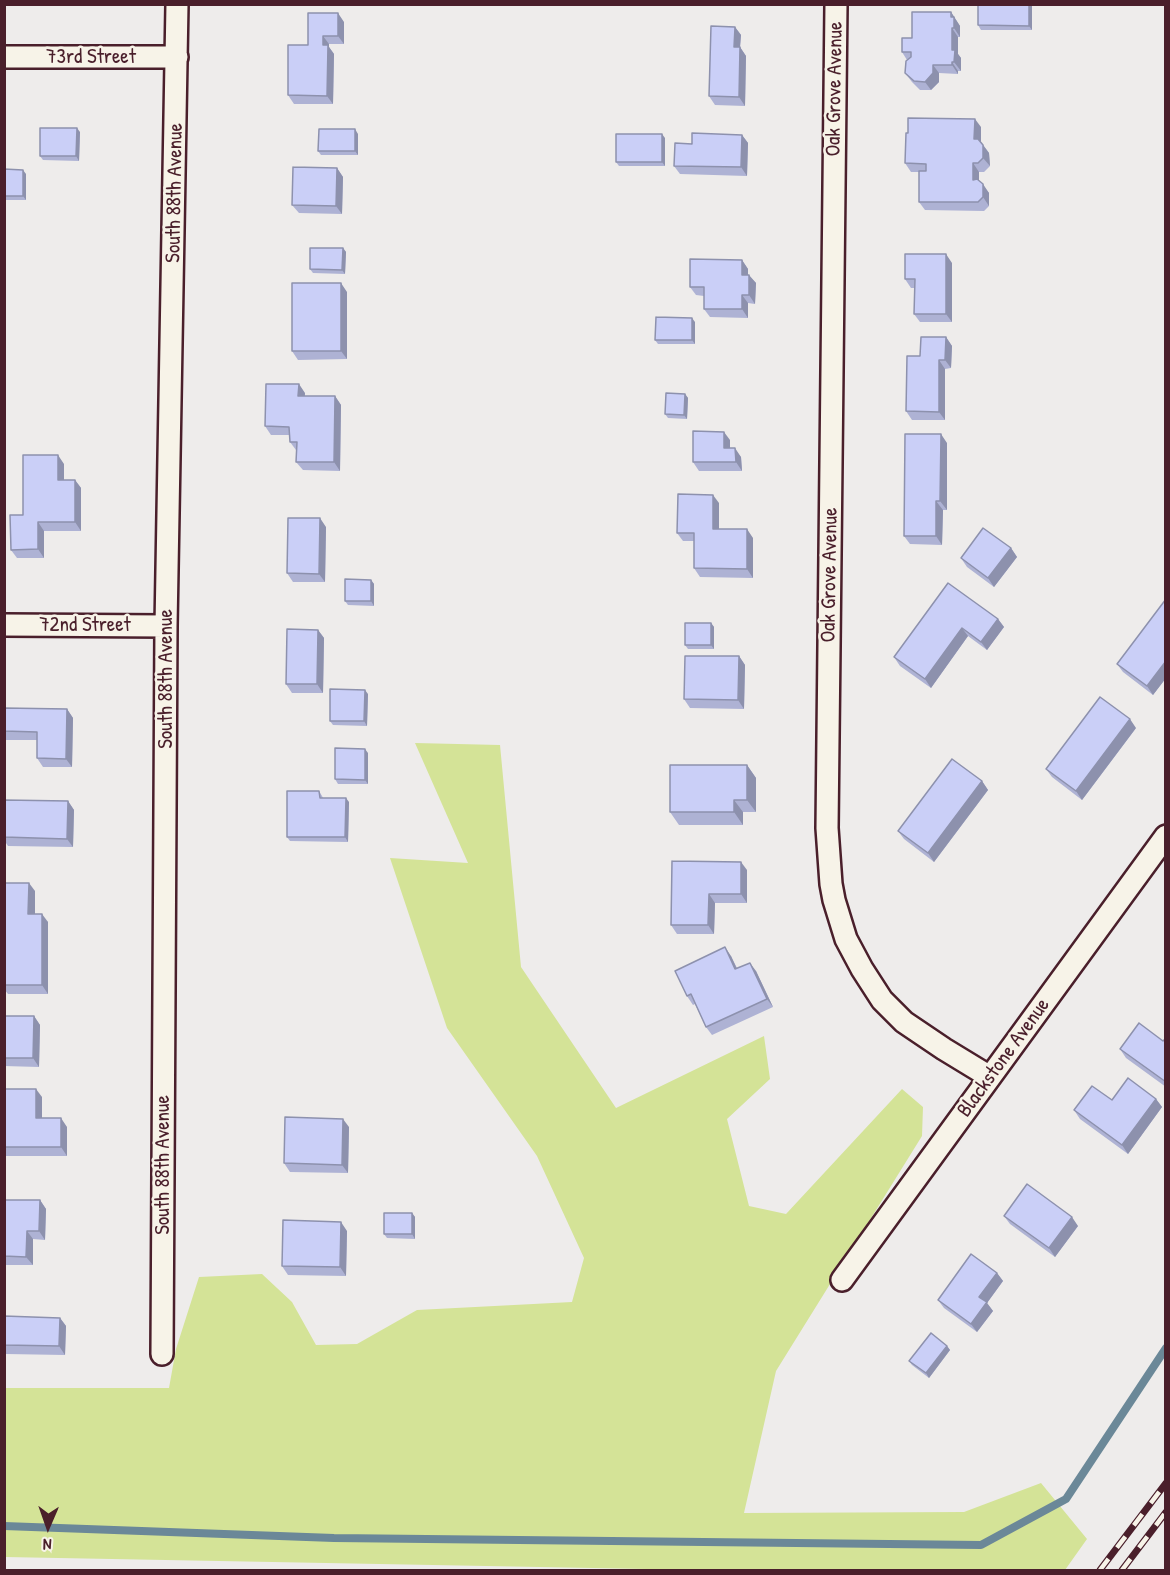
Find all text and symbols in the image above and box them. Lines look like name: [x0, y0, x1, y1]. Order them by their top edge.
street label: Oak Grove Avenue: [821, 21, 849, 157]
street label: 73rd Street: [46, 44, 136, 70]
street label: South 88th Avenue: [161, 123, 189, 263]
street label: Oak Grove Avenue: [816, 507, 844, 643]
street label: South 88th Avenue: [153, 609, 179, 749]
street label: 72nd Street: [39, 612, 131, 638]
street label: Blackstone Avenue: [952, 994, 1056, 1122]
street label: South 88th Avenue: [150, 1095, 176, 1235]
north arrow: [18, 1497, 78, 1557]
text: N: [43, 1534, 52, 1556]

